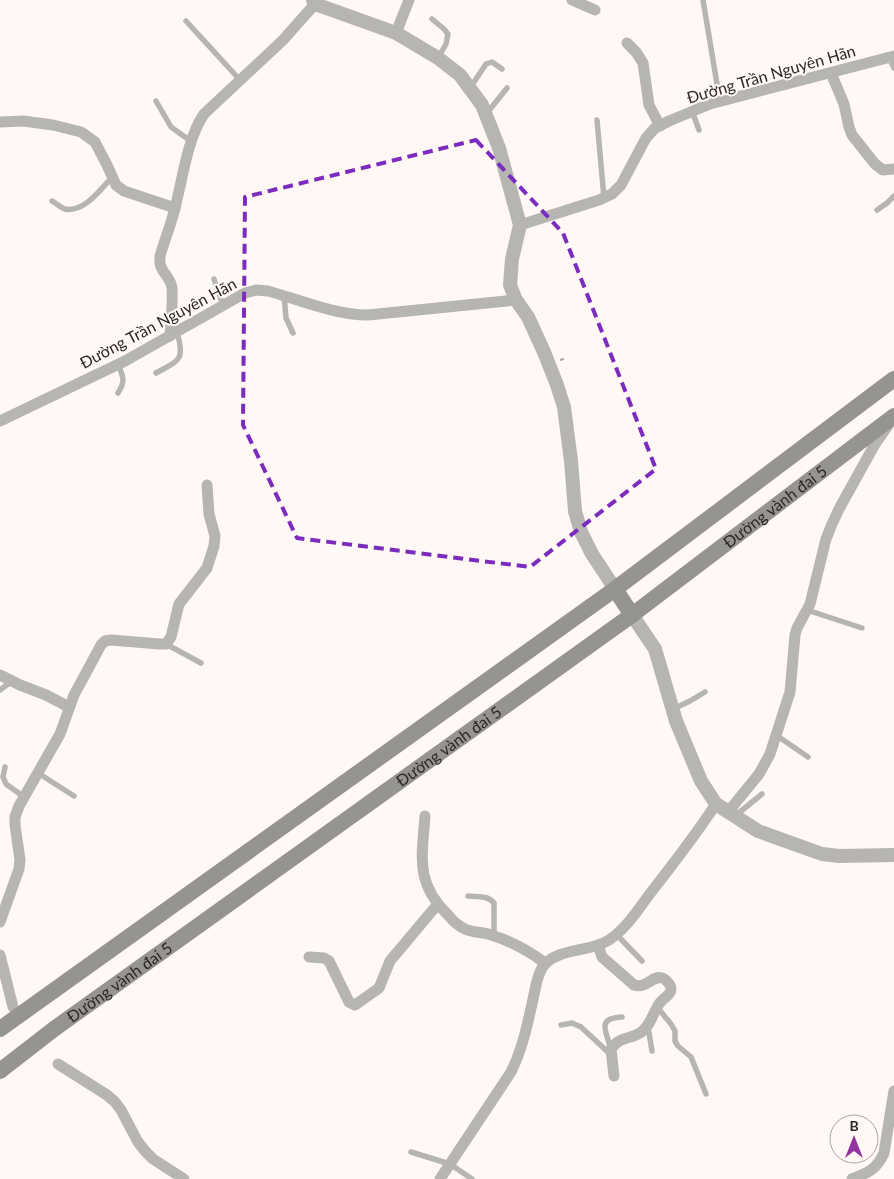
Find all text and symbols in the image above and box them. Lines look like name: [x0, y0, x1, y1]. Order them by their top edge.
street label: Đường Trần Nguyên Hãn: [684, 40, 858, 107]
street label: Đường Trần Nguyên Hãn: [76, 273, 239, 372]
street label: Đường vành đai 5: [719, 461, 830, 551]
street label: Đường vành đai 5: [392, 702, 505, 790]
street label: Đường vành đai 5: [63, 937, 176, 1026]
north arrow: [829, 1114, 879, 1164]
text: B: [849, 1117, 859, 1134]

